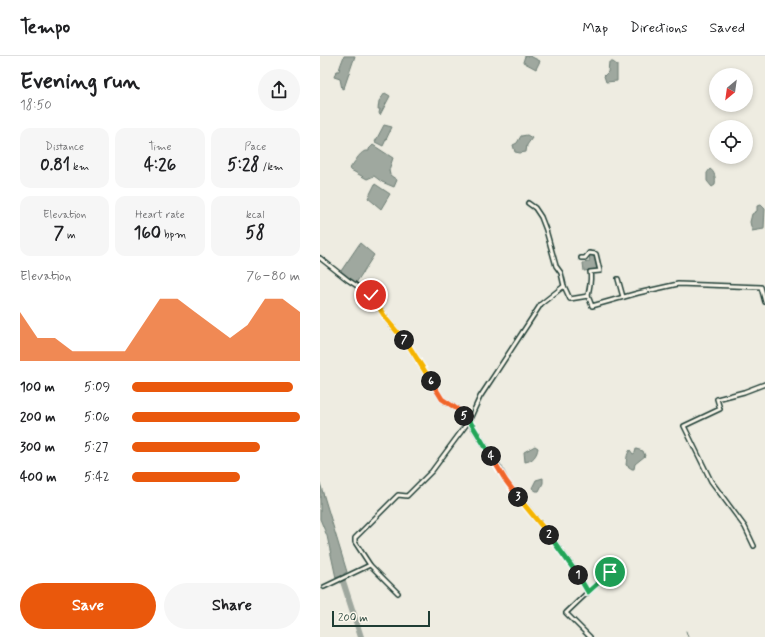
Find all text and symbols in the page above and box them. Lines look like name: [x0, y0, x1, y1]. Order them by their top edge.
text: Tempo: [20, 15, 70, 40]
text: Map: [582, 19, 608, 37]
text: Directions: [630, 19, 688, 37]
text: Saved: [710, 19, 745, 37]
text: Evening run: [20, 68, 140, 96]
north arrow: [709, 68, 753, 112]
map controls: [709, 68, 753, 164]
button: share: [258, 69, 300, 111]
text: 18:50: [20, 97, 52, 114]
button: locate: [709, 120, 753, 164]
text: Distance: [45, 140, 84, 154]
text: Time: [148, 140, 172, 154]
text: Pace: [244, 140, 266, 154]
text: 0.81: [40, 154, 70, 176]
text: 4:26: [144, 154, 176, 176]
text: 5:28: [227, 154, 260, 176]
text: km: [70, 160, 89, 174]
text: /km: [260, 160, 283, 174]
text: Elevation: [43, 208, 86, 222]
text: Heart rate: [135, 208, 185, 222]
text: kcal: [246, 208, 265, 222]
text: 7: [54, 222, 64, 244]
text: 160: [134, 222, 161, 244]
text: 58: [246, 222, 265, 244]
text: m: [64, 228, 76, 242]
text: bpm: [161, 228, 186, 242]
text: Elevation: [20, 268, 71, 285]
text: 76–80 m: [246, 268, 300, 285]
pin: [354, 278, 388, 312]
icon: check: [360, 284, 382, 306]
pin: 7: [394, 330, 414, 350]
text: 7: [401, 333, 407, 347]
pin: 6: [421, 371, 441, 391]
text: 6: [428, 374, 434, 388]
text: 100 m: [20, 379, 55, 396]
text: 5:09: [84, 379, 110, 396]
pin: 5: [454, 406, 474, 426]
text: 200 m: [20, 409, 55, 426]
text: 5:06: [84, 409, 110, 426]
text: 5: [461, 409, 467, 423]
text: 300 m: [20, 439, 55, 456]
text: 5:27: [84, 439, 108, 456]
pin: 4: [481, 446, 501, 466]
text: 4: [488, 449, 494, 463]
text: 400 m: [20, 469, 57, 486]
text: 5:42: [84, 469, 110, 486]
pin: 3: [508, 487, 528, 507]
text: 3: [516, 490, 520, 504]
pin: 2: [539, 525, 559, 545]
text: 2: [546, 528, 552, 542]
pin: [593, 555, 627, 589]
icon: arrive: [599, 561, 621, 583]
pin: 1: [568, 565, 588, 585]
text: 1: [576, 568, 580, 582]
button: Save: [20, 583, 156, 629]
button: Share: [164, 583, 300, 629]
scale bar: [332, 609, 430, 628]
text: 200 m: [338, 611, 368, 625]

